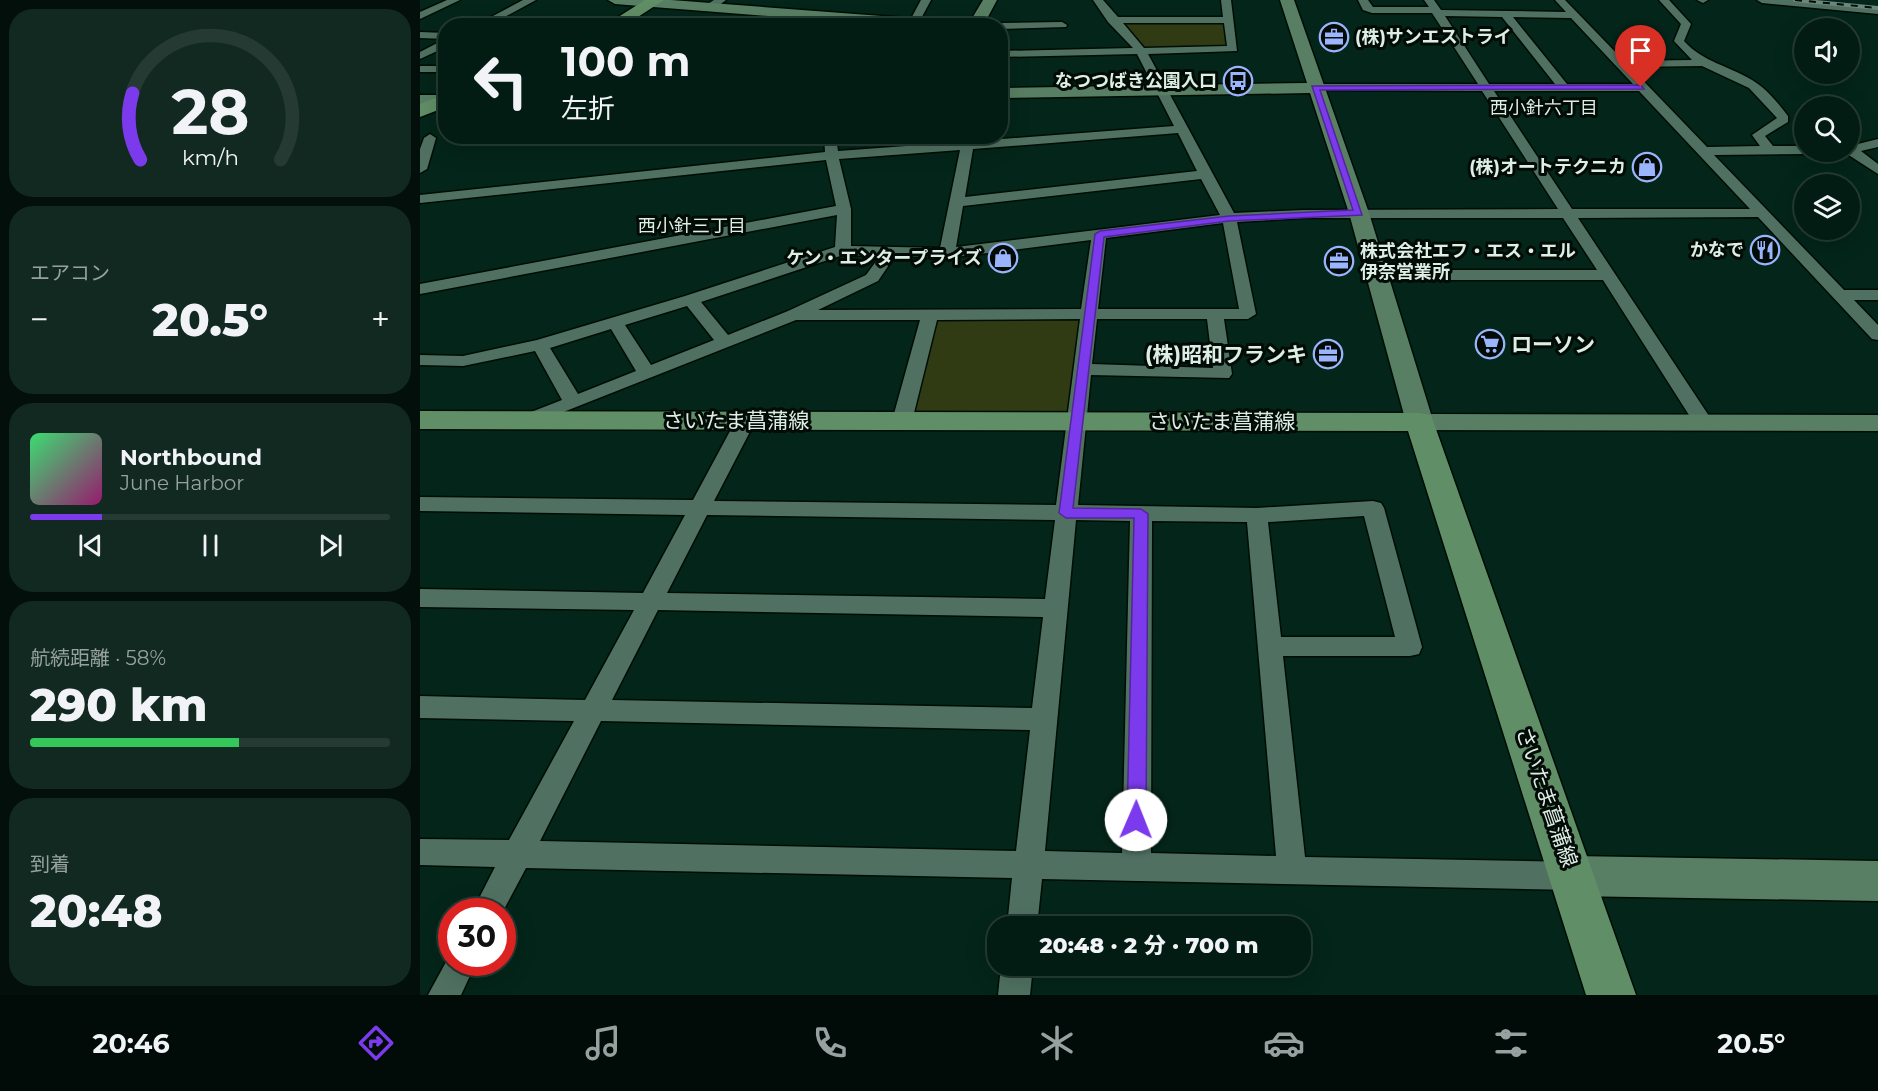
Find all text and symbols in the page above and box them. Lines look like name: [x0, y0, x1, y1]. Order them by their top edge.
map controls: [1794, 18, 1860, 240]
button: sound: [1794, 18, 1860, 84]
office icon: (株)サンエストライ: [1318, 21, 1350, 53]
pin: [1615, 25, 1666, 87]
place label: (株)サンエストライ: [1355, 26, 1512, 48]
icon: arrive: [1624, 34, 1657, 67]
text: 100 m: [561, 35, 690, 87]
icon: left: [462, 42, 540, 120]
bus stop icon: なつつばき公園入口: [1222, 65, 1254, 97]
place label: なつつばき公園入口: [1055, 70, 1217, 92]
text: 28: [171, 74, 249, 150]
text: 左折: [561, 92, 615, 125]
button: search: [1794, 96, 1860, 162]
district label: 西小針六丁目: [1490, 97, 1598, 119]
text: km/h: [181, 144, 239, 170]
shop icon: (株)オートテクニカ: [1631, 151, 1663, 183]
place label: (株)オートテクニカ: [1469, 156, 1626, 178]
button: layers: [1794, 174, 1860, 240]
district label: 西小針三丁目: [638, 215, 746, 237]
restaurant icon: かなで: [1749, 234, 1781, 266]
place label: かなで: [1690, 239, 1744, 261]
place label: 株式会社エフ・エス・エル 伊奈営業所: [1360, 240, 1576, 283]
shop icon: ケン・エンタープライズ: [987, 242, 1019, 274]
office icon: 株式会社エフ・エス・エル 伊奈営業所: [1323, 245, 1355, 277]
place label: ケン・エンタープライズ: [786, 247, 982, 269]
text: エアコン: [30, 261, 110, 285]
text: 20.5°: [152, 292, 268, 347]
text: −: [30, 299, 49, 339]
text: +: [371, 299, 390, 339]
supermarket icon: ローソン: [1474, 328, 1506, 360]
place label: ローソン: [1511, 332, 1595, 357]
office icon: (株)昭和フランキ: [1312, 338, 1344, 370]
place label: (株)昭和フランキ: [1145, 342, 1307, 367]
street label: さいたま菖蒲線: [663, 408, 809, 433]
street label: さいたま菖蒲線: [1149, 409, 1295, 434]
text: Northbound: [120, 444, 262, 471]
text: June Harbor: [120, 471, 244, 495]
icon: previous: [74, 529, 107, 562]
icon: pause: [194, 529, 227, 562]
icon: next: [314, 529, 347, 562]
text: 航続距離 · 58%: [30, 646, 166, 670]
text: 290 km: [30, 677, 208, 732]
street label: さいたま菖蒲線: [1511, 724, 1583, 870]
position arrow: [1104, 788, 1168, 852]
text: 到着: [30, 852, 70, 876]
text: 20:48: [30, 883, 163, 938]
speed limit sign: 30: [438, 898, 516, 976]
text: 20:48 · 2 分 · 700 m: [1039, 932, 1259, 959]
icon: directions: [355, 1022, 397, 1064]
icon: music: [582, 1022, 624, 1064]
icon: phone: [809, 1022, 851, 1064]
icon: climate: [1036, 1022, 1078, 1064]
icon: car: [1263, 1022, 1305, 1064]
icon: filters: [1490, 1022, 1532, 1064]
text: 20:46: [93, 1027, 170, 1060]
text: 20.5°: [1717, 1027, 1785, 1060]

